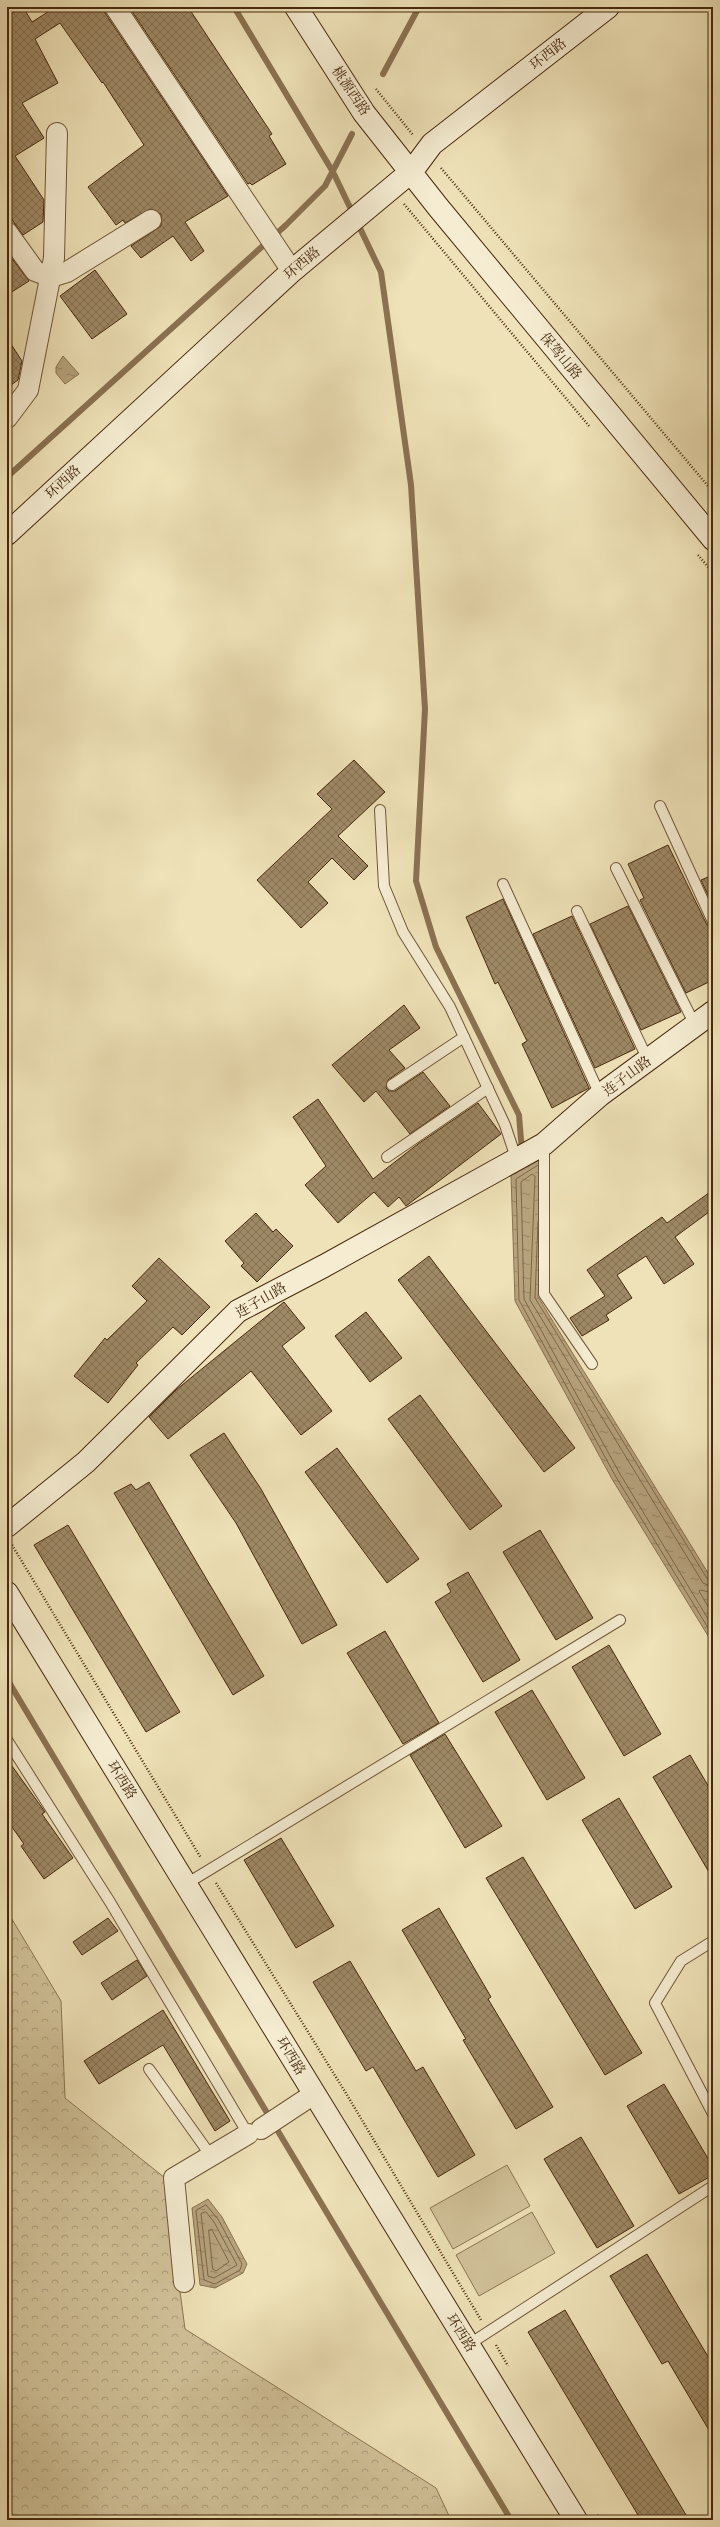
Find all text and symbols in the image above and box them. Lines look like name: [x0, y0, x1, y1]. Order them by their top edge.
street label: 环西路: [526, 34, 570, 74]
street label: 桃源西路: [328, 63, 374, 119]
street label: 环西路: [280, 243, 324, 283]
street label: 保驾山路: [536, 329, 586, 383]
street label: 环西路: [42, 461, 84, 503]
street label: 连子山路: [600, 1052, 654, 1100]
street label: 连子山路: [233, 1279, 289, 1321]
street label: 环西路: [104, 1758, 140, 1802]
street label: 环西路: [273, 2034, 309, 2078]
street label: 环西路: [443, 2311, 479, 2355]

